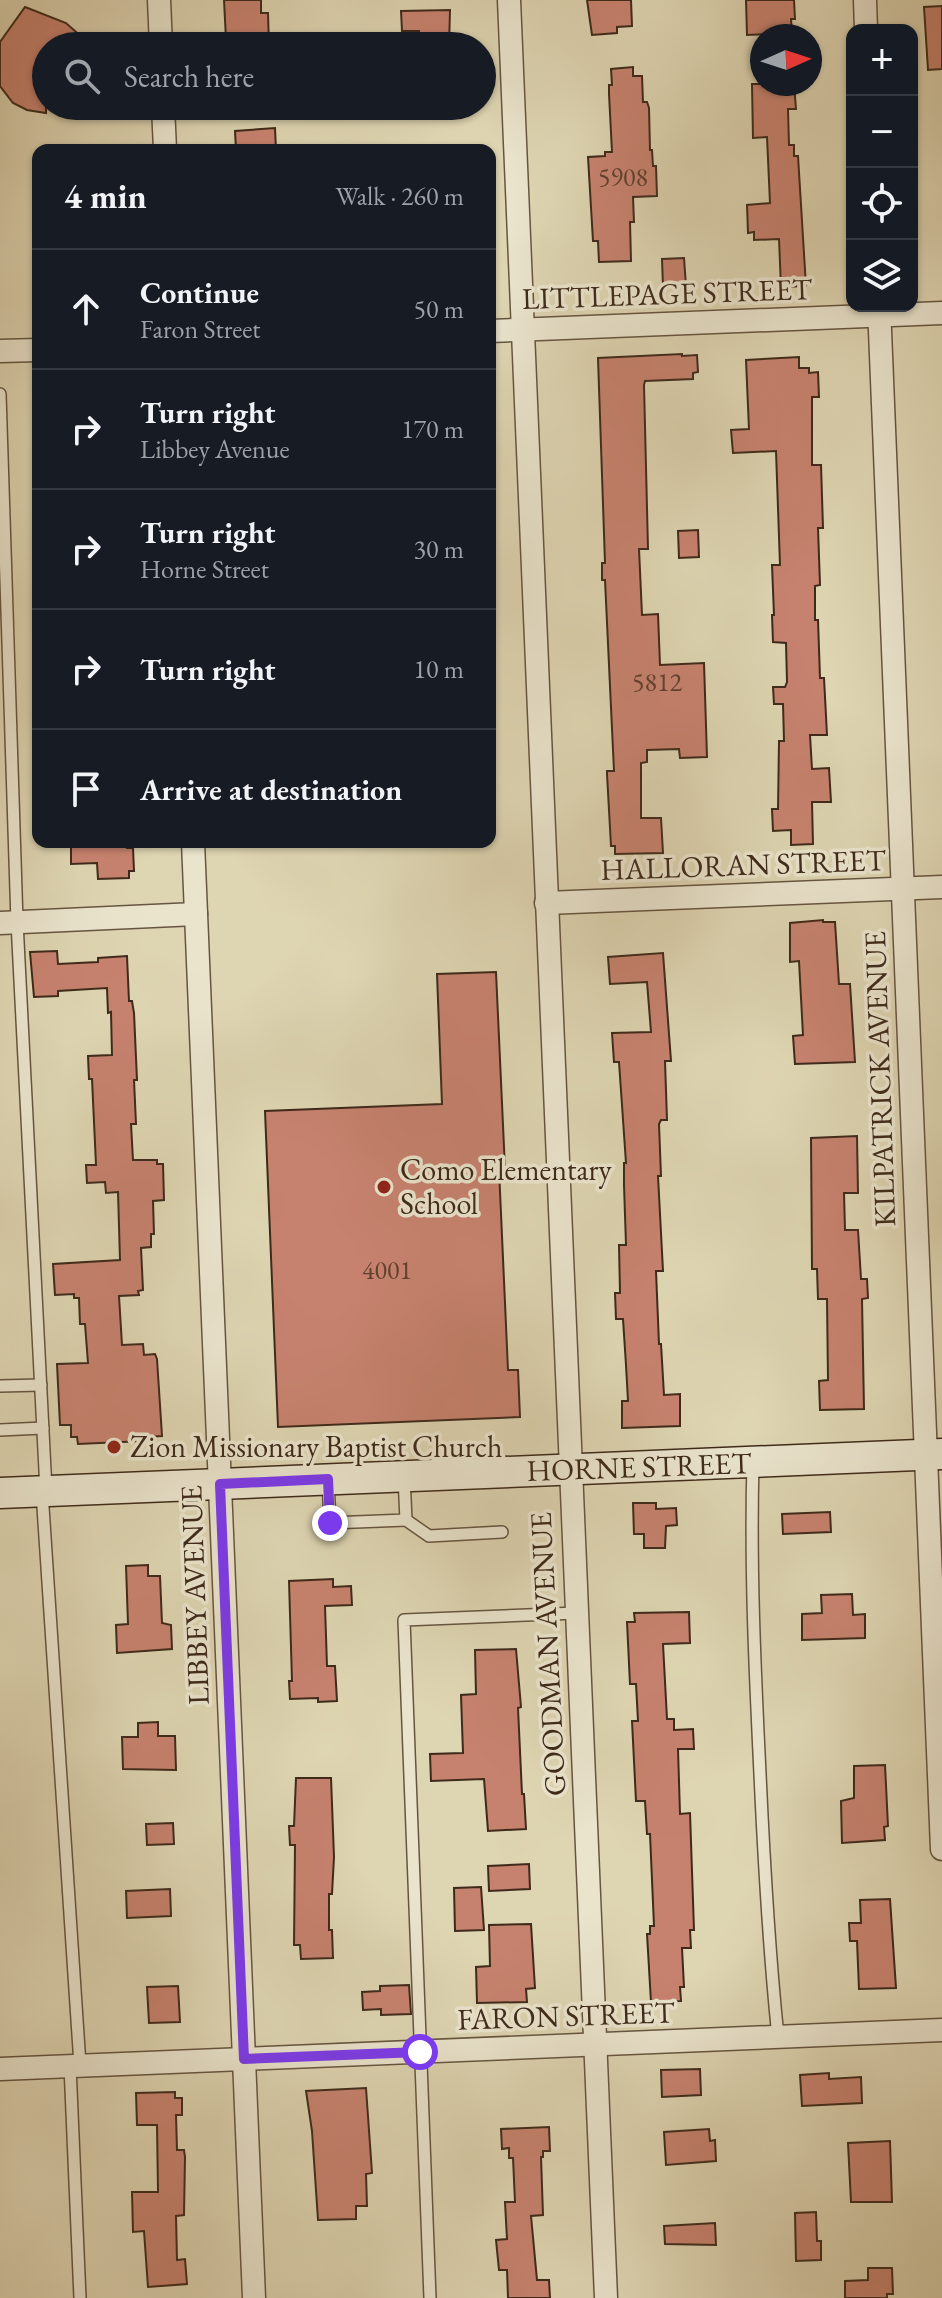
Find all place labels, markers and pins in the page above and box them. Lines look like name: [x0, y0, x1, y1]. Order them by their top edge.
place label: Como Elementary School: [400, 1150, 612, 1223]
marker: Como Elementary School: [375, 1178, 393, 1196]
place label: Zion Missionary Baptist Church: [130, 1427, 502, 1466]
marker: Zion Missionary Baptist Church: [105, 1438, 123, 1456]

